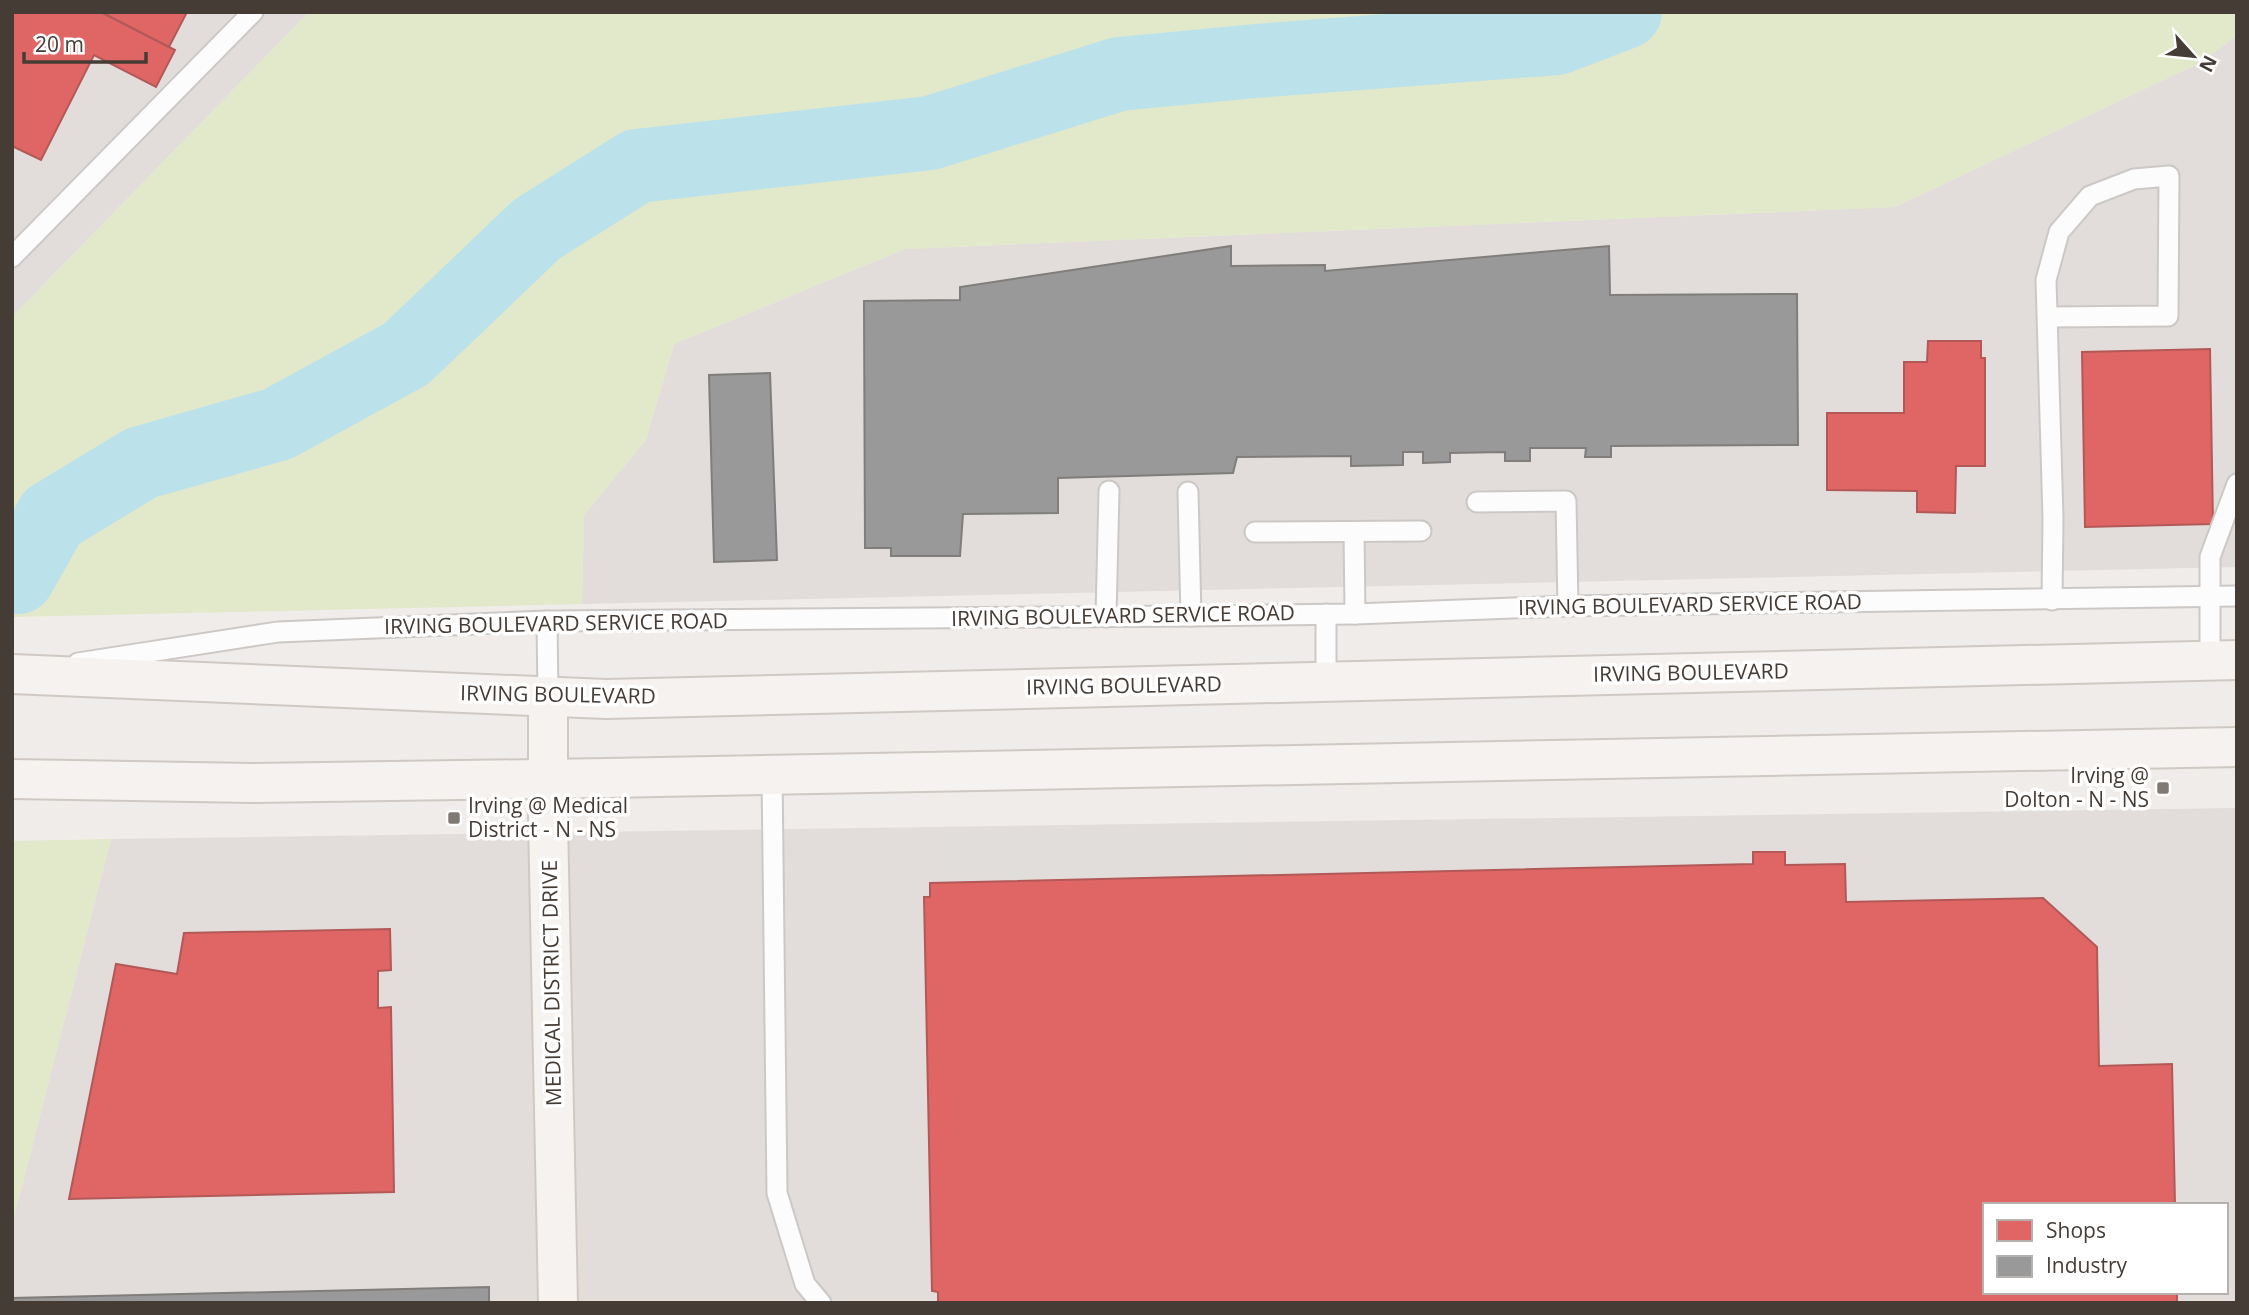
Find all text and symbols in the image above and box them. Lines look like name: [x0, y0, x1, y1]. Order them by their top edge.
scale bar: [24, 21, 147, 65]
north arrow: [2158, 21, 2228, 91]
text: 20 m: [35, 30, 84, 58]
text: N: [2193, 51, 2223, 77]
street label: IRVING BOULEVARD SERVICE ROAD: [1518, 587, 1862, 621]
street label: IRVING BOULEVARD SERVICE ROAD: [951, 598, 1295, 632]
street label: IRVING BOULEVARD SERVICE ROAD: [384, 606, 728, 640]
street label: IRVING BOULEVARD: [1593, 656, 1789, 688]
street label: IRVING BOULEVARD: [1026, 669, 1222, 701]
street label: IRVING BOULEVARD: [460, 678, 656, 710]
place label: Irving @ Dolton - N - NS: [2004, 761, 2149, 813]
marker: Irving @ Dolton - N - NS: [2155, 780, 2171, 796]
place label: Irving @ Medical District - N - NS: [468, 791, 628, 843]
marker: Irving @ Medical District - N - NS: [446, 810, 462, 826]
street label: MEDICAL DISTRICT DRIVE: [535, 860, 567, 1106]
legend: [1983, 1203, 2228, 1294]
text: Shops: [2046, 1216, 2106, 1244]
text: Industry: [2046, 1251, 2128, 1279]

